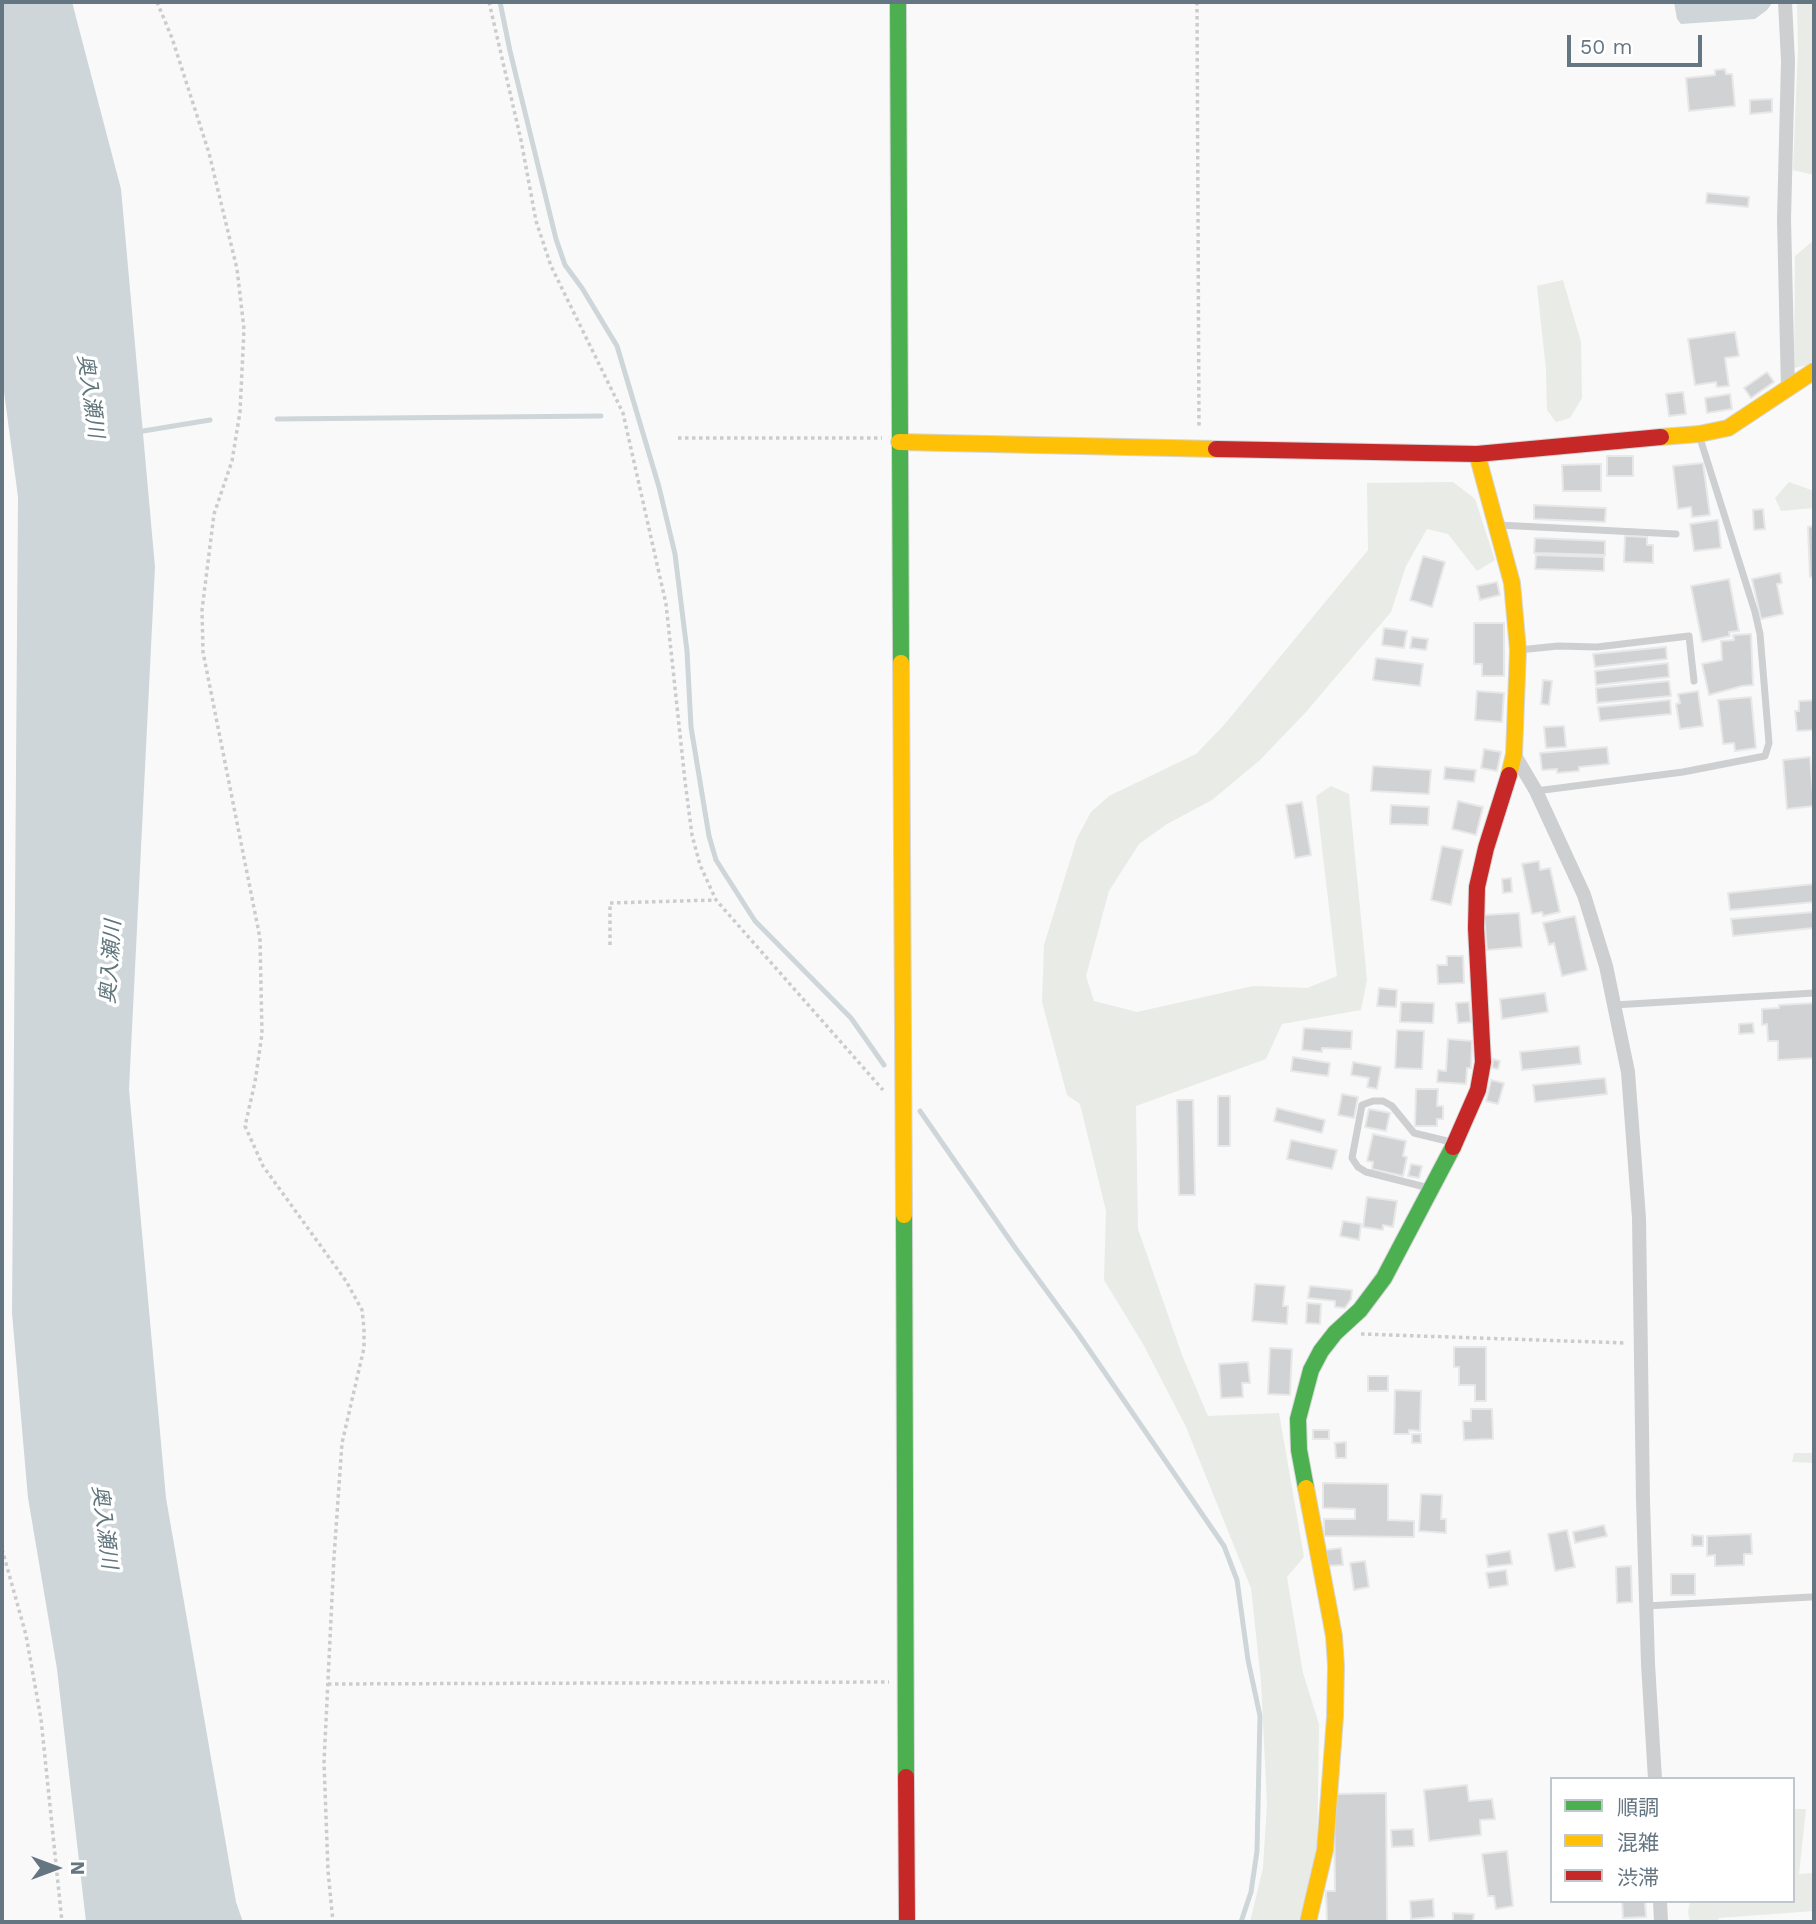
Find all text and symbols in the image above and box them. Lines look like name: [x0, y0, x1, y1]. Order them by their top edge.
scale bar: [1571, 21, 1706, 65]
text: 50 m: [1580, 34, 1632, 59]
water label: 奥入瀬川: [72, 353, 108, 439]
water label: 奥入瀬川: [96, 919, 126, 1005]
water label: 奥入瀬川: [86, 1484, 122, 1570]
legend: [1550, 1777, 1795, 1903]
text: 順調: [1617, 1795, 1659, 1820]
text: 混雑: [1617, 1830, 1659, 1855]
north arrow: [21, 1833, 91, 1903]
text: N: [66, 1861, 89, 1875]
text: 渋滞: [1617, 1865, 1659, 1890]

